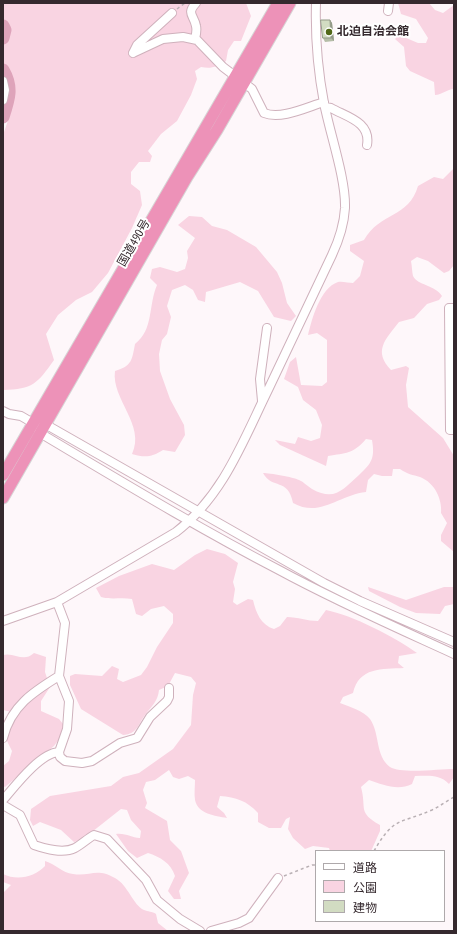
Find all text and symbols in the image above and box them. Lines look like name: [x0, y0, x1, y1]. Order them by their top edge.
place label: 北迫自治会館: [337, 25, 409, 39]
marker: 北迫自治会館: [324, 27, 334, 37]
street label: 国道490号: [115, 217, 153, 269]
legend: [315, 850, 445, 922]
text: 道路: [353, 860, 377, 875]
text: 公園: [353, 880, 377, 895]
text: 建物: [353, 900, 377, 915]

